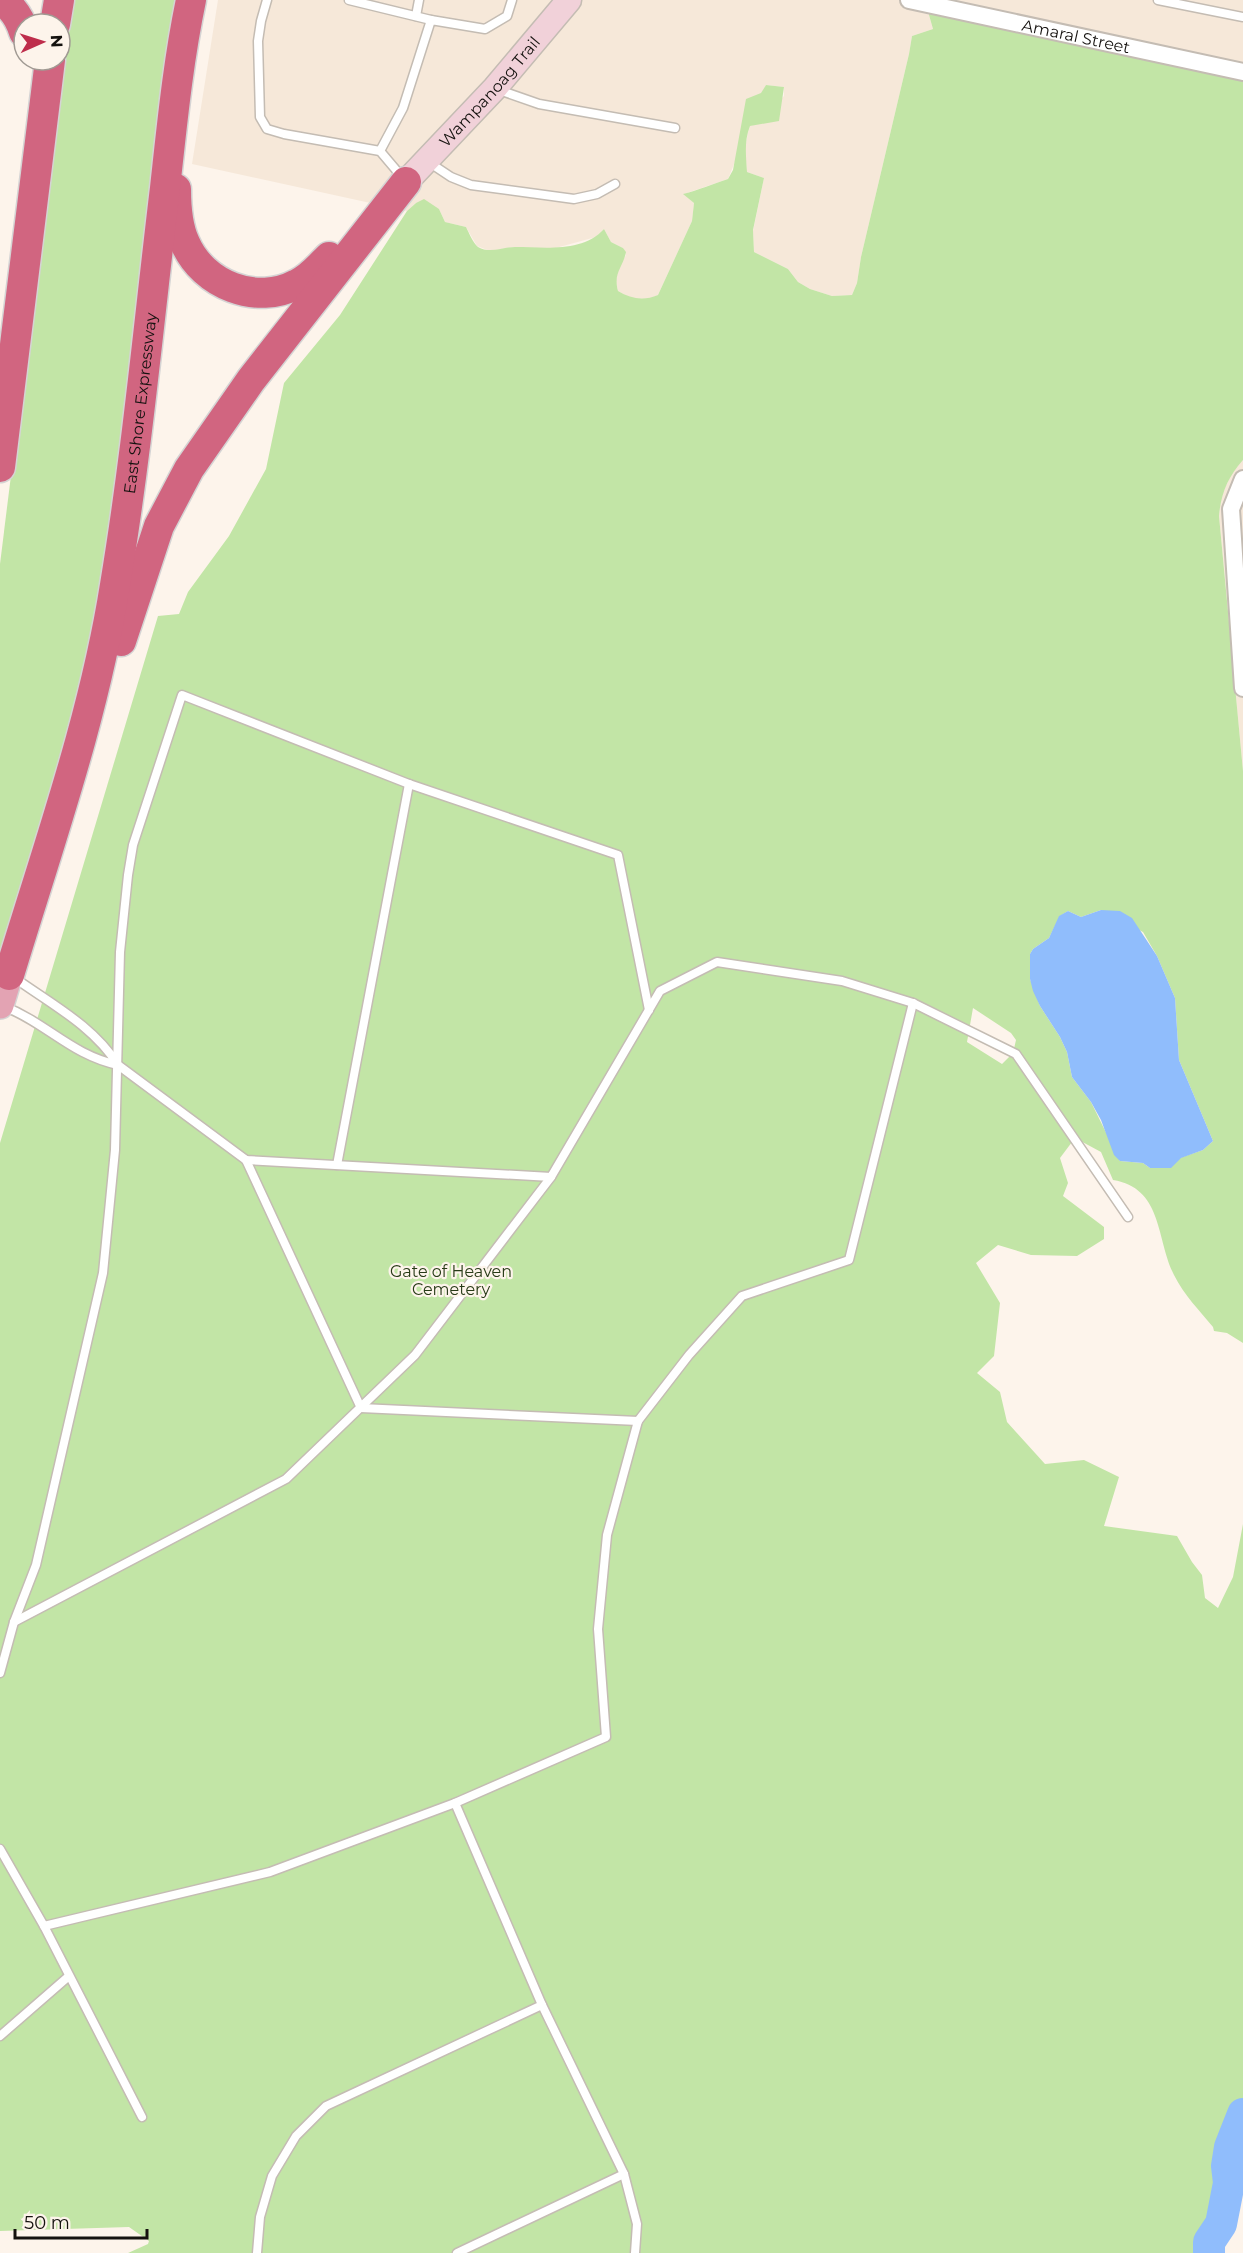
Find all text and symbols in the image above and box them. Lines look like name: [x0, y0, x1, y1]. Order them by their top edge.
north arrow: [12, 12, 72, 72]
street label: Amaral Street: [1020, 16, 1132, 58]
street label: Wampanoag Trail: [435, 33, 544, 151]
text: N: [47, 34, 66, 48]
street label: East Shore Expressway: [120, 311, 161, 495]
park label: Gate of Heaven Cemetery: [390, 1262, 512, 1299]
scale bar: [15, 2202, 147, 2240]
text: 50 m: [24, 2212, 70, 2234]

